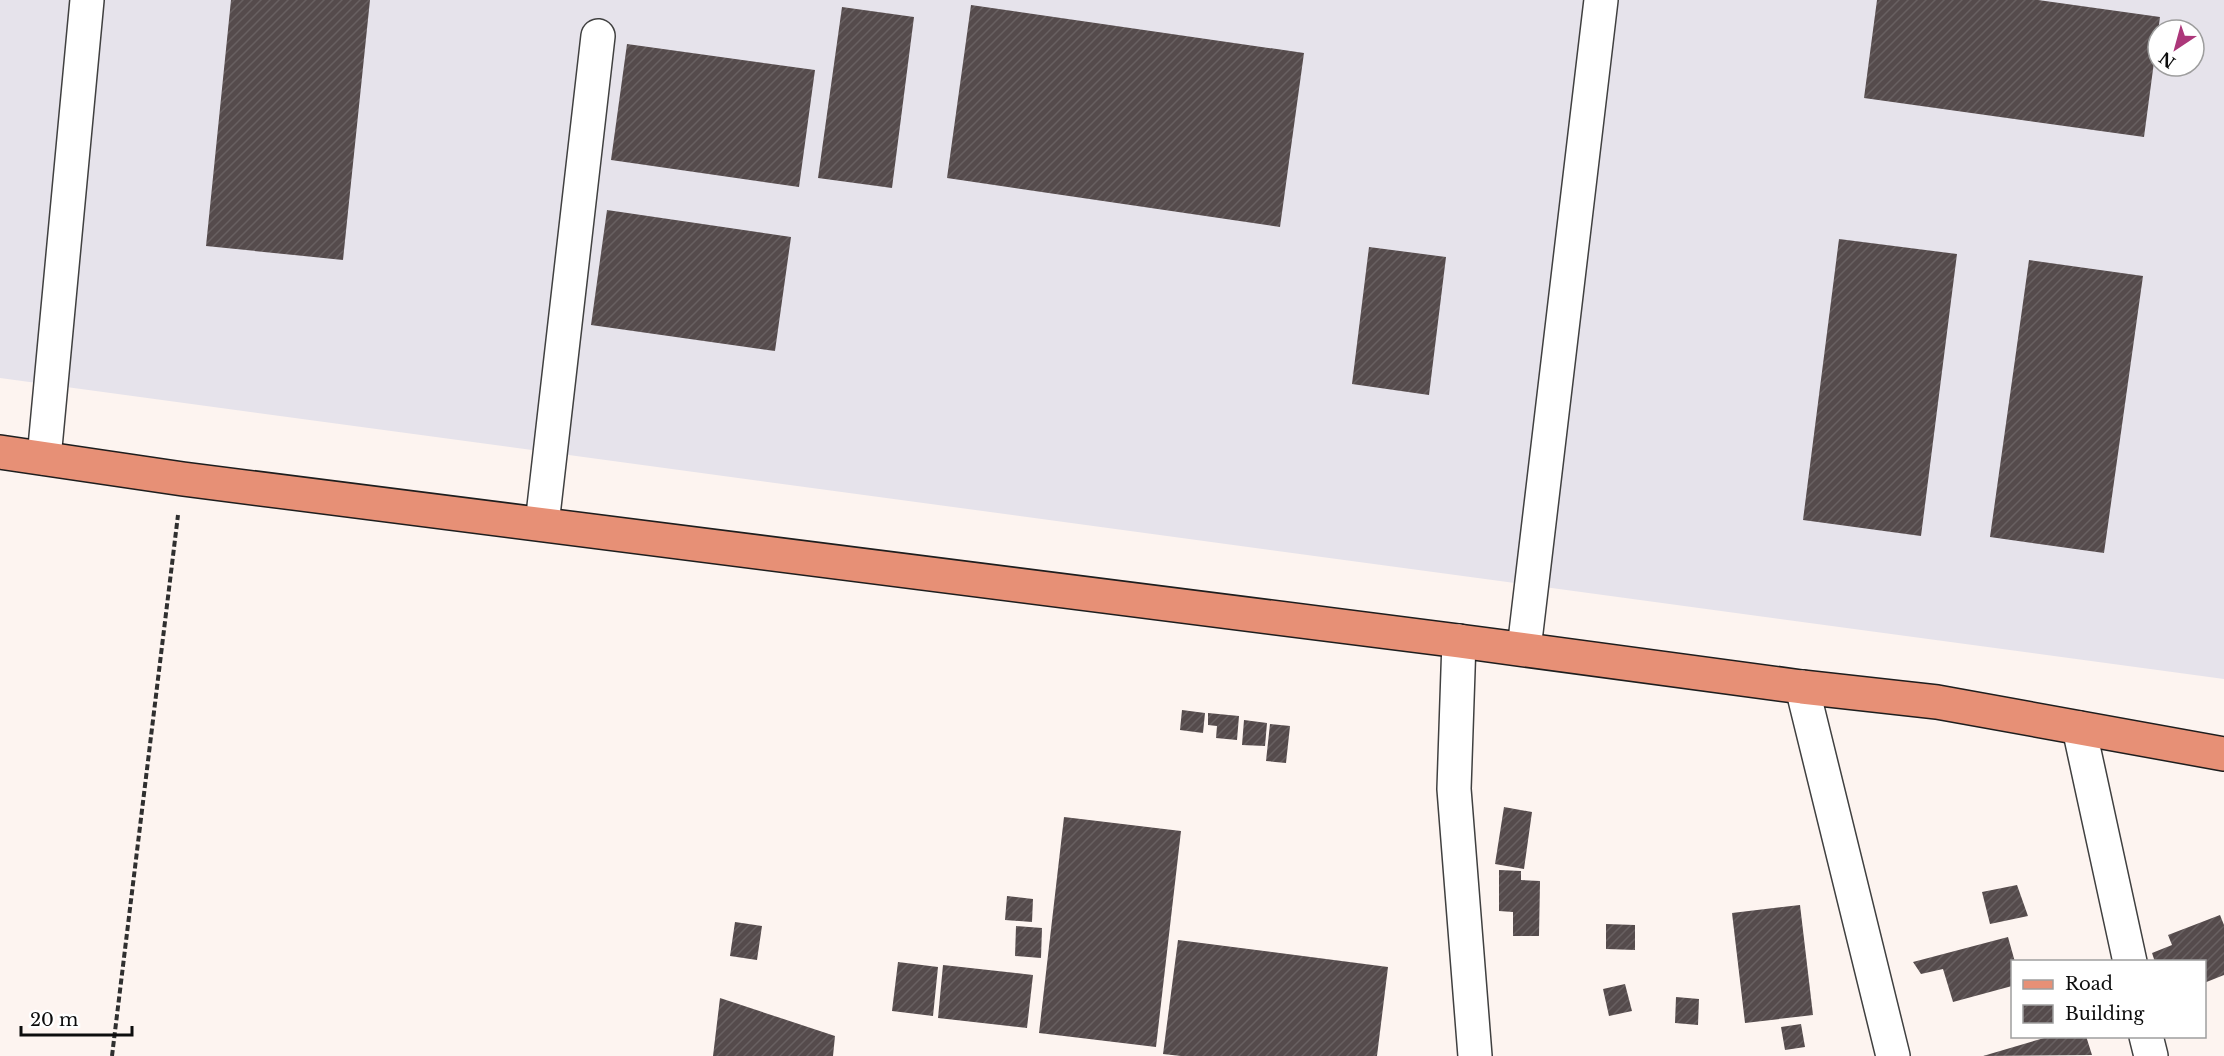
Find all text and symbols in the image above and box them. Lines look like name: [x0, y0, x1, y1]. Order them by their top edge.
north arrow: [2146, 18, 2206, 78]
text: N: [2155, 48, 2179, 73]
legend: [2011, 960, 2206, 1038]
text: Road: [2065, 973, 2113, 995]
scale bar: [21, 999, 132, 1037]
text: Building: [2065, 1003, 2144, 1025]
text: 20 m: [30, 1009, 78, 1031]

